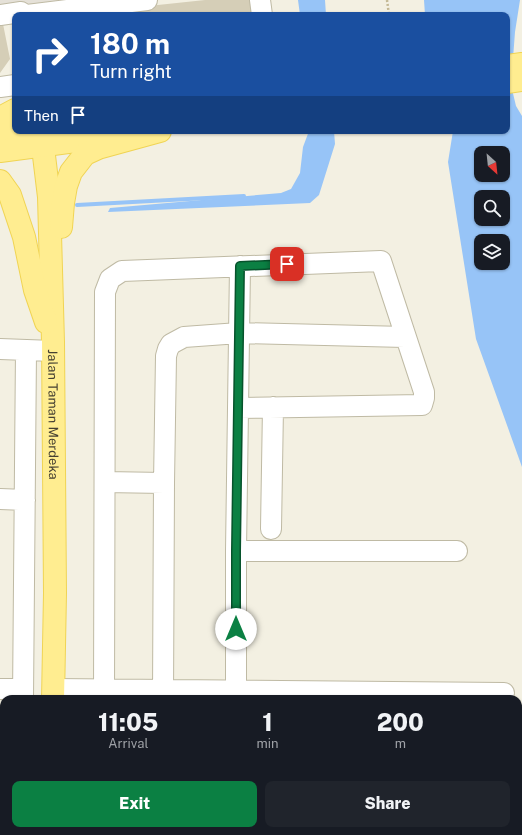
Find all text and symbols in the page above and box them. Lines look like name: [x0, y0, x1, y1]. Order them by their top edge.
text: 180 m: [90, 27, 170, 60]
icon: right: [24, 28, 76, 80]
text: Turn right: [90, 61, 172, 82]
icon: arrive: [67, 104, 89, 126]
text: Then: [24, 107, 59, 124]
north arrow: [474, 146, 510, 182]
map controls: [474, 146, 510, 270]
button: search: [474, 190, 510, 226]
button: layers: [474, 234, 510, 270]
pin: [270, 247, 304, 281]
icon: arrive: [276, 253, 298, 275]
street label: Jalan Taman Merdeka: [45, 349, 61, 480]
position arrow: [215, 608, 257, 650]
text: 11:05: [98, 708, 158, 736]
text: 1: [262, 708, 273, 736]
text: 200: [377, 708, 424, 736]
text: Arrival: [108, 736, 148, 751]
text: min: [257, 736, 279, 751]
text: m: [395, 736, 406, 751]
button: Exit: [12, 781, 257, 827]
button: Share: [265, 781, 510, 827]

